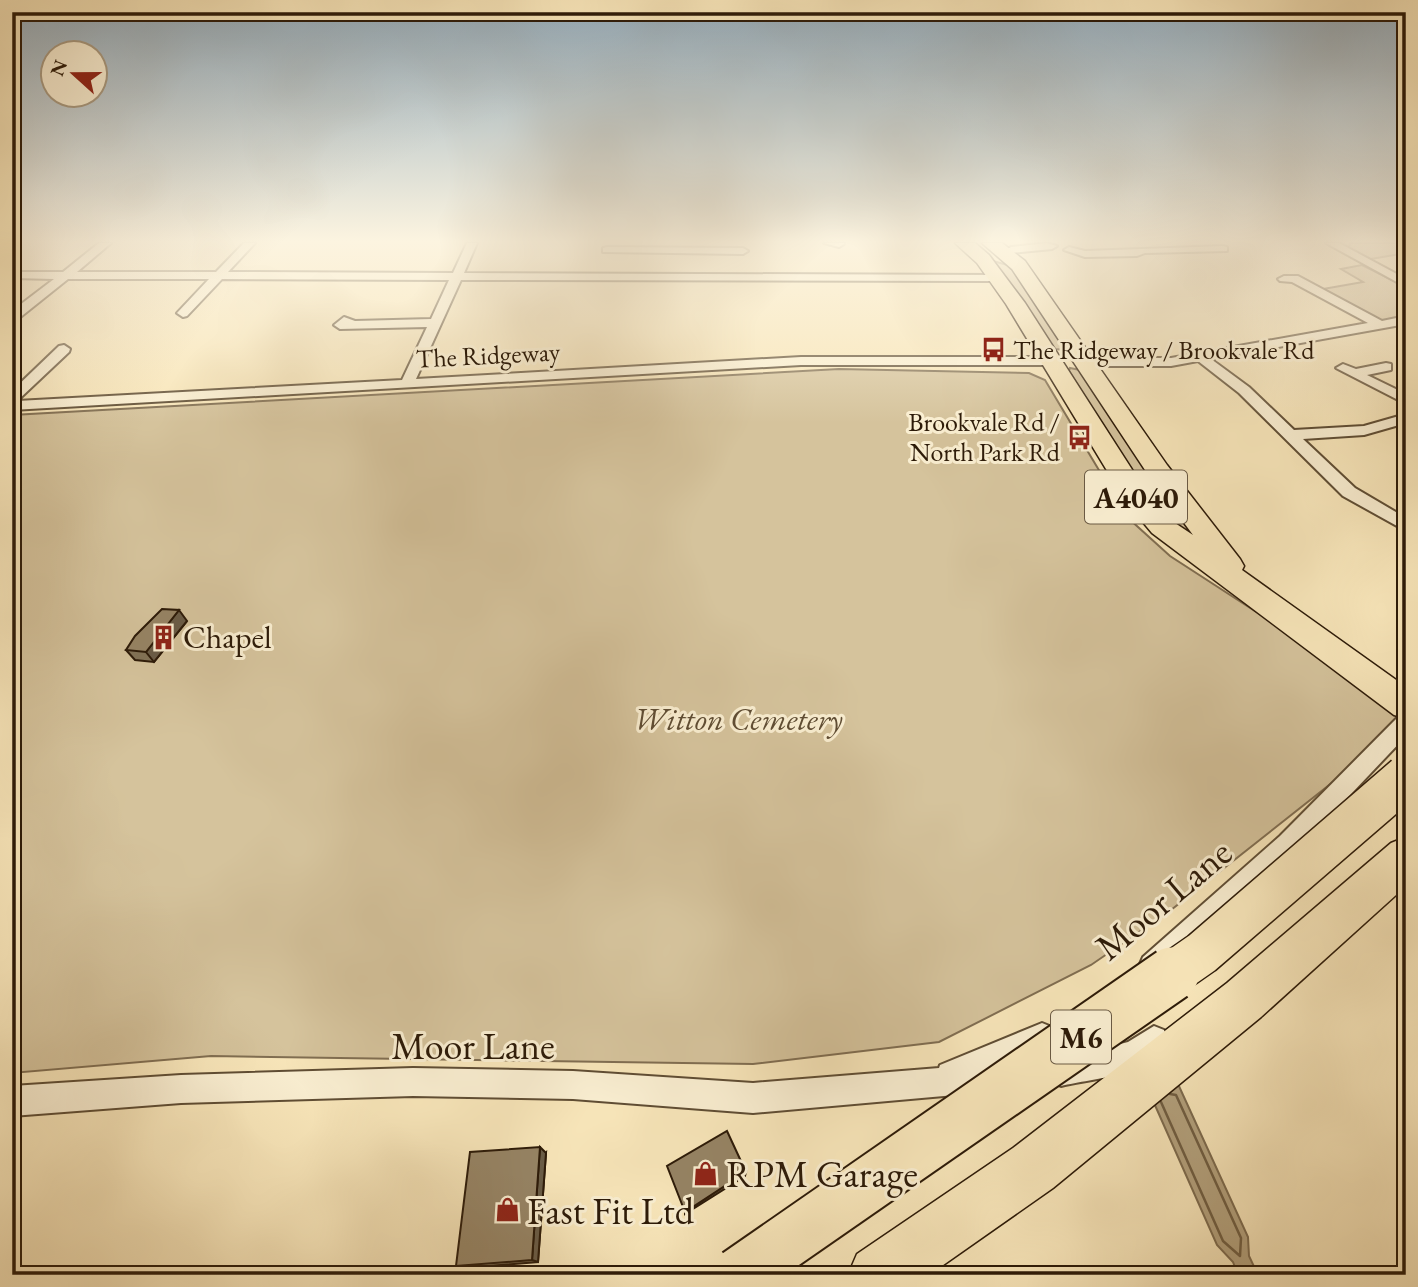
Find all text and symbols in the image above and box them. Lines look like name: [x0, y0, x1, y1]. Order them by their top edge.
north arrow: [38, 38, 108, 108]
text: N: [44, 56, 73, 80]
place label: The Ridgeway / Brookvale Rd: [1013, 333, 1315, 367]
street label: The Ridgeway: [415, 334, 562, 376]
bus stop icon: The Ridgeway / Brookvale Rd: [979, 336, 1007, 364]
place label: Brookvale Rd / North Park Rd: [908, 405, 1061, 469]
bus stop icon: Brookvale Rd / North Park Rd: [1066, 423, 1094, 451]
road number: A4040: [1085, 470, 1187, 524]
place label: Chapel: [183, 616, 272, 658]
building icon: Chapel: [149, 623, 177, 651]
park label: Witton Cemetery: [633, 698, 843, 740]
street label: Moor Lane: [1085, 828, 1241, 970]
road number: M6: [1051, 1010, 1111, 1064]
street label: Moor Lane: [391, 1021, 555, 1070]
place label: RPM Garage: [726, 1149, 918, 1198]
shop icon: RPM Garage: [692, 1159, 720, 1187]
place label: Fast Fit Ltd: [527, 1186, 695, 1235]
shop icon: Fast Fit Ltd: [493, 1196, 521, 1224]

